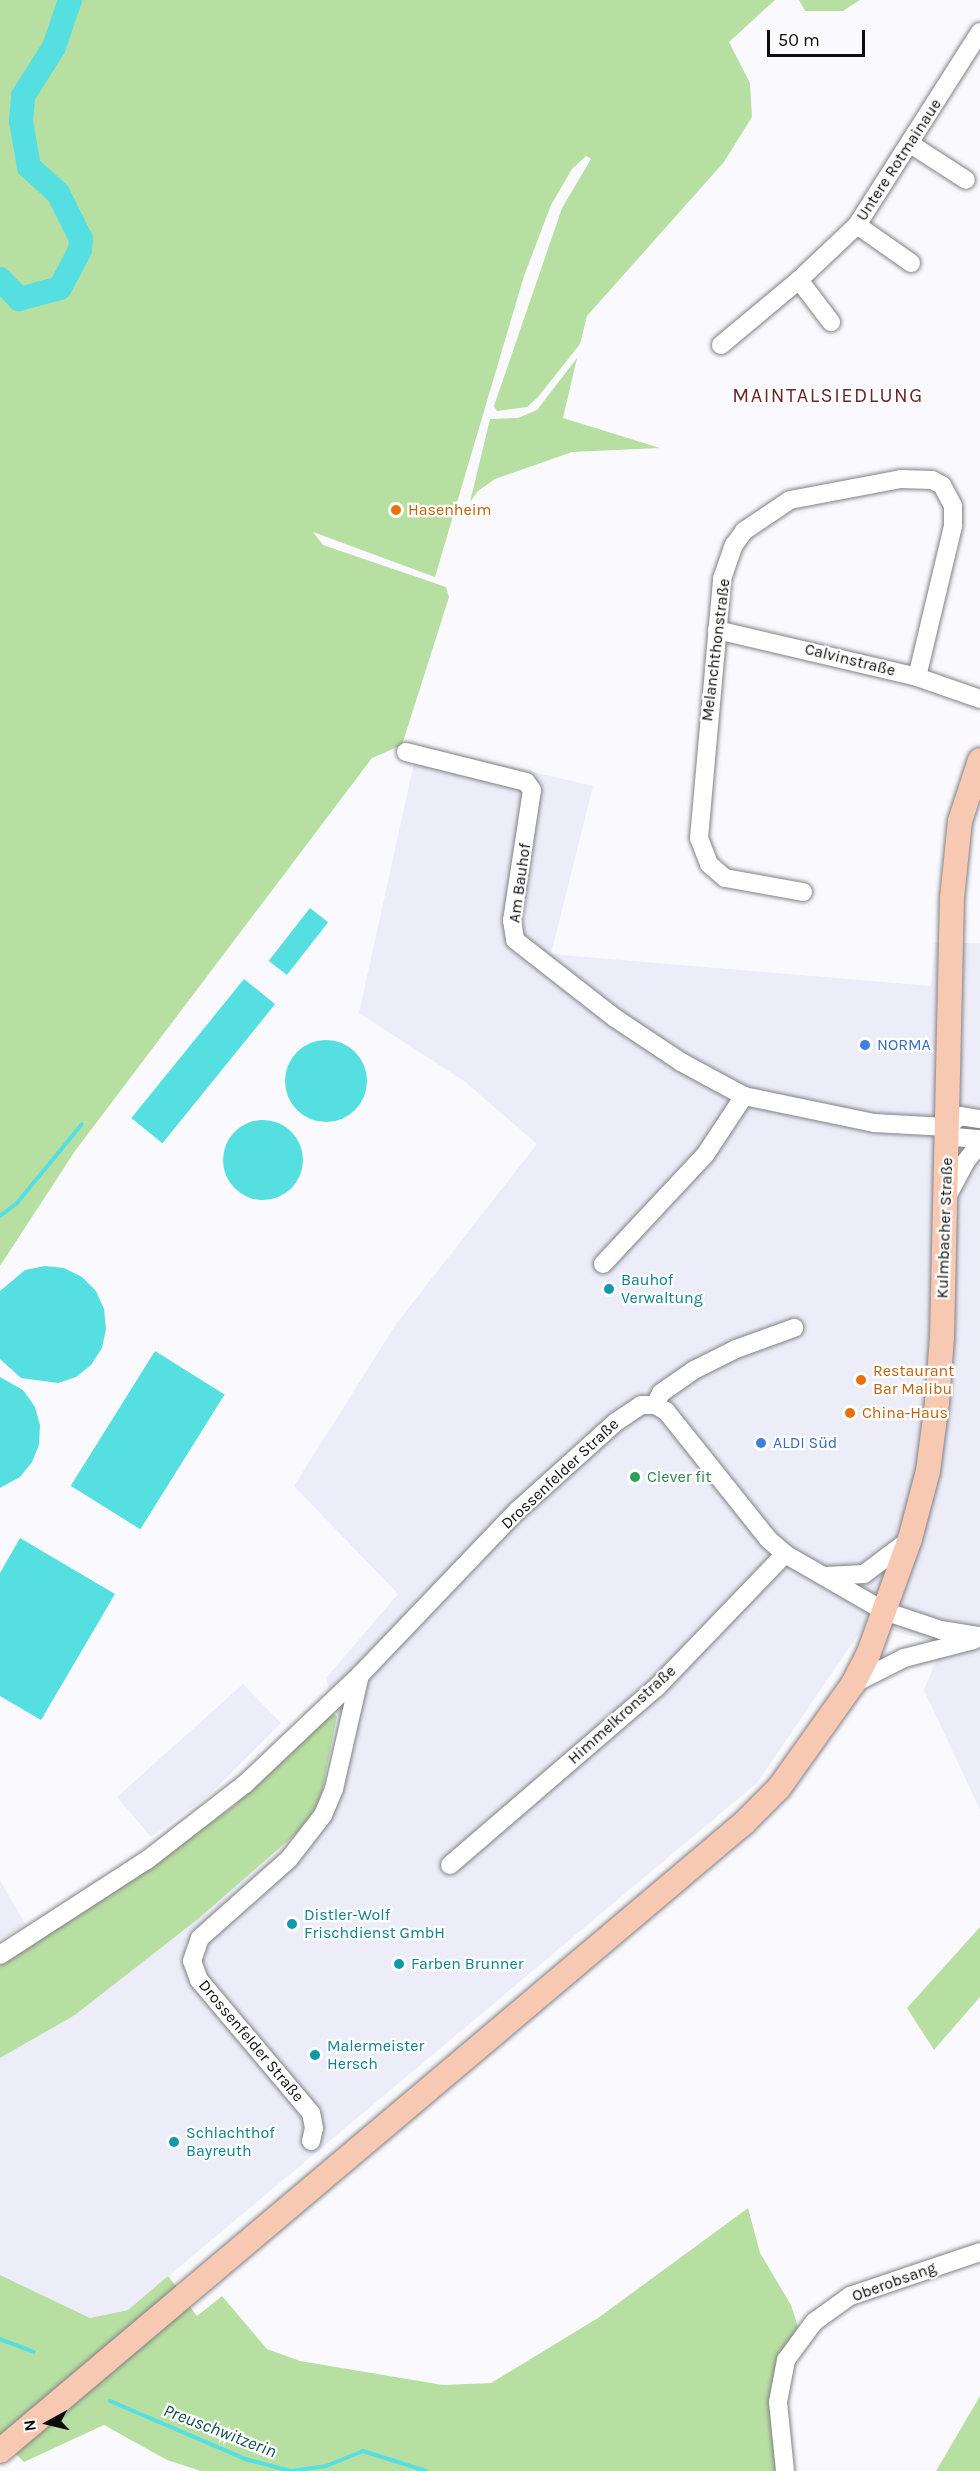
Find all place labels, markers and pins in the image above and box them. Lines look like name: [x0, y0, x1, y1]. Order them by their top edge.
place label: Hasenheim: [408, 500, 491, 520]
marker: Hasenheim: [389, 503, 403, 517]
place label: NORMA: [877, 1035, 931, 1055]
marker: NORMA: [858, 1038, 872, 1052]
place label: Bauhof Verwaltung: [621, 1270, 703, 1308]
marker: Bauhof Verwaltung: [602, 1282, 616, 1296]
place label: Restaurant Bar Malibu: [873, 1361, 954, 1399]
marker: Restaurant Bar Malibu: [854, 1373, 868, 1387]
place label: China-Haus: [862, 1403, 948, 1423]
marker: China-Haus: [843, 1406, 857, 1420]
place label: ALDI Süd: [773, 1433, 837, 1453]
marker: ALDI Süd: [754, 1436, 768, 1450]
place label: Clever fit: [647, 1467, 712, 1487]
marker: Clever fit: [628, 1470, 642, 1484]
place label: Distler-Wolf Frischdienst GmbH: [304, 1905, 445, 1943]
marker: Distler-Wolf Frischdienst GmbH: [285, 1917, 299, 1931]
place label: Farben Brunner: [411, 1954, 523, 1974]
marker: Farben Brunner: [392, 1957, 406, 1971]
place label: Malermeister Hersch: [327, 2036, 424, 2074]
marker: Malermeister Hersch: [308, 2048, 322, 2062]
place label: Schlachthof Bayreuth: [186, 2123, 275, 2161]
marker: Schlachthof Bayreuth: [167, 2135, 181, 2149]

